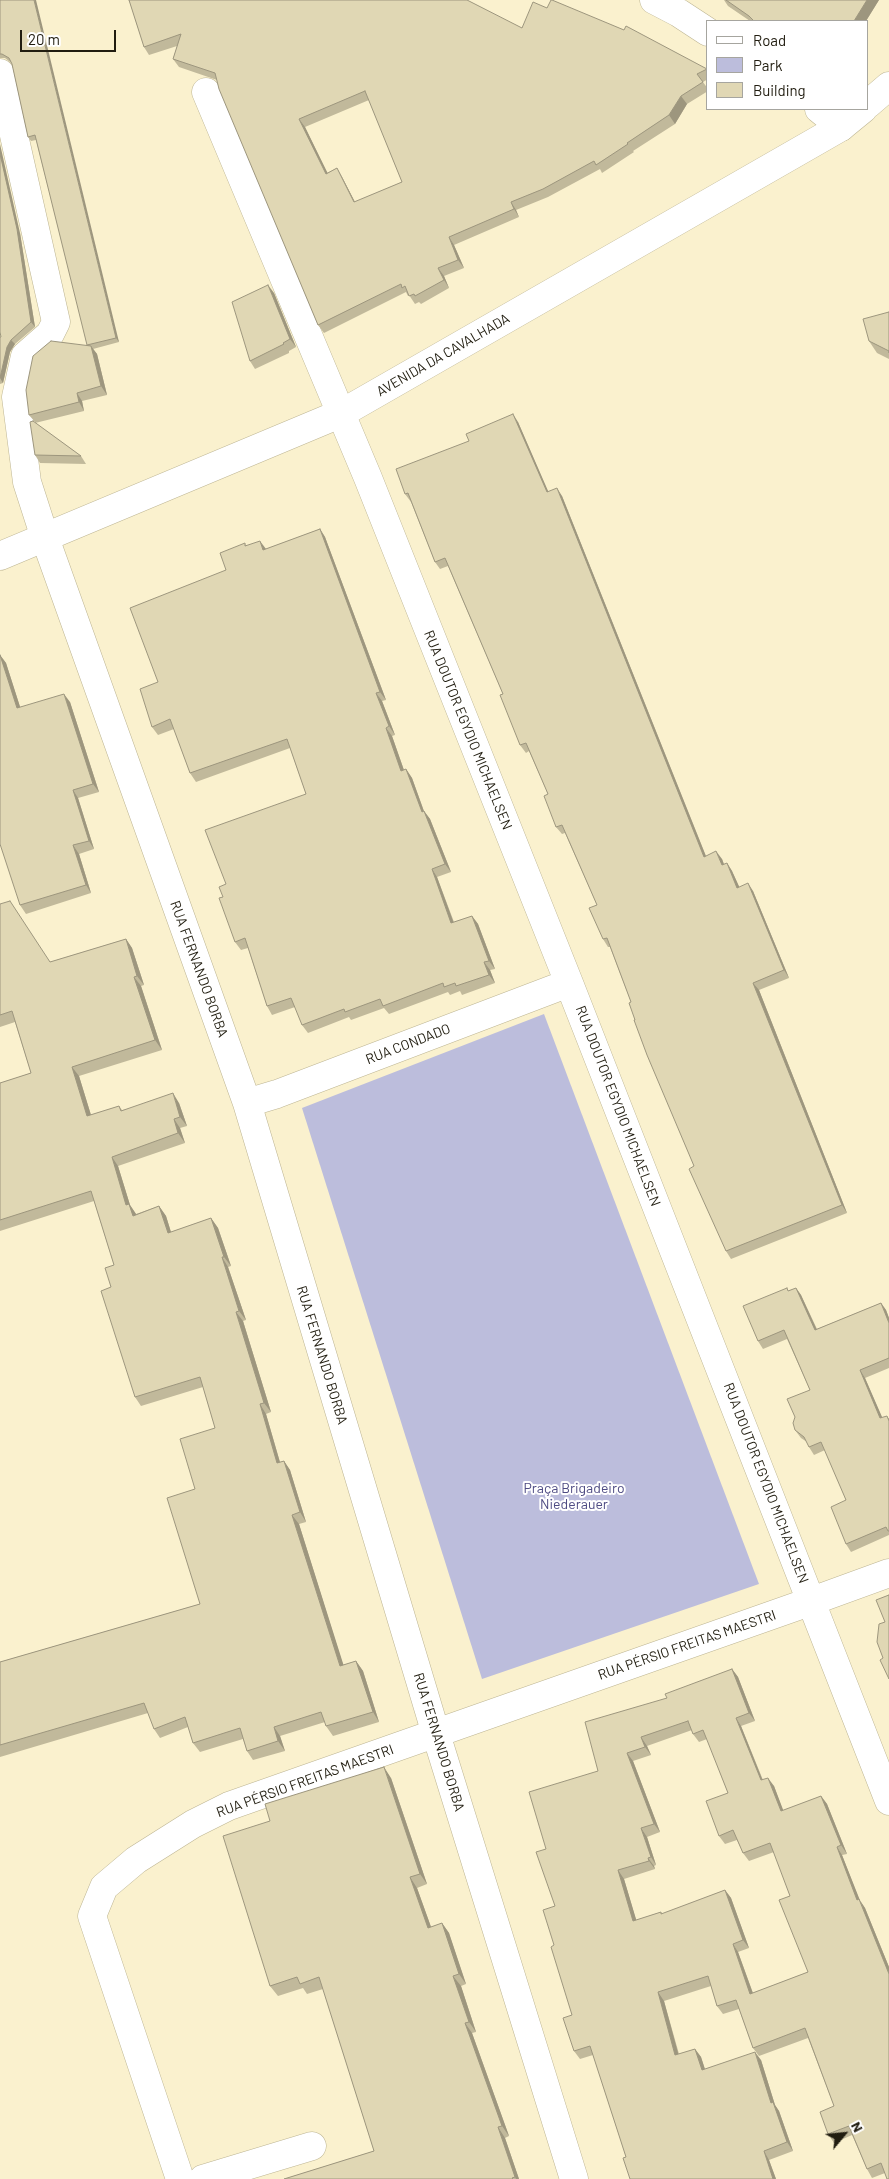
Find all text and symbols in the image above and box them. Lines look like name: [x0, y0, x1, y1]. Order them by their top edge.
scale bar: [22, 20, 119, 52]
legend: [706, 20, 869, 110]
text: 20 m: [28, 30, 60, 48]
text: Road: [753, 31, 786, 49]
text: Park: [753, 56, 782, 74]
text: Building: [753, 81, 806, 99]
street label: AVENIDA DA CAVALHADA: [373, 310, 513, 400]
street label: RUA DOUTOR EGYDIO MICHAELSEN: [420, 628, 516, 832]
street label: RUA FERNANDO BORBA: [166, 898, 232, 1040]
street label: RUA DOUTOR EGYDIO MICHAELSEN: [572, 1003, 664, 1209]
street label: RUA CONDADO: [363, 1020, 453, 1068]
street label: RUA FERNANDO BORBA: [293, 1284, 351, 1426]
street label: RUA DOUTOR EGYDIO MICHAELSEN: [720, 1380, 812, 1586]
park label: Praça Brigadeiro Niederauer: [523, 1480, 625, 1512]
street label: RUA PÉRSIO FREITAS MAESTRI: [596, 1607, 778, 1683]
street label: RUA FERNANDO BORBA: [410, 1671, 468, 1813]
street label: RUA PÉRSIO FREITAS MAESTRI: [214, 1741, 396, 1821]
north arrow: [819, 2109, 869, 2159]
text: N: [848, 2119, 867, 2135]

